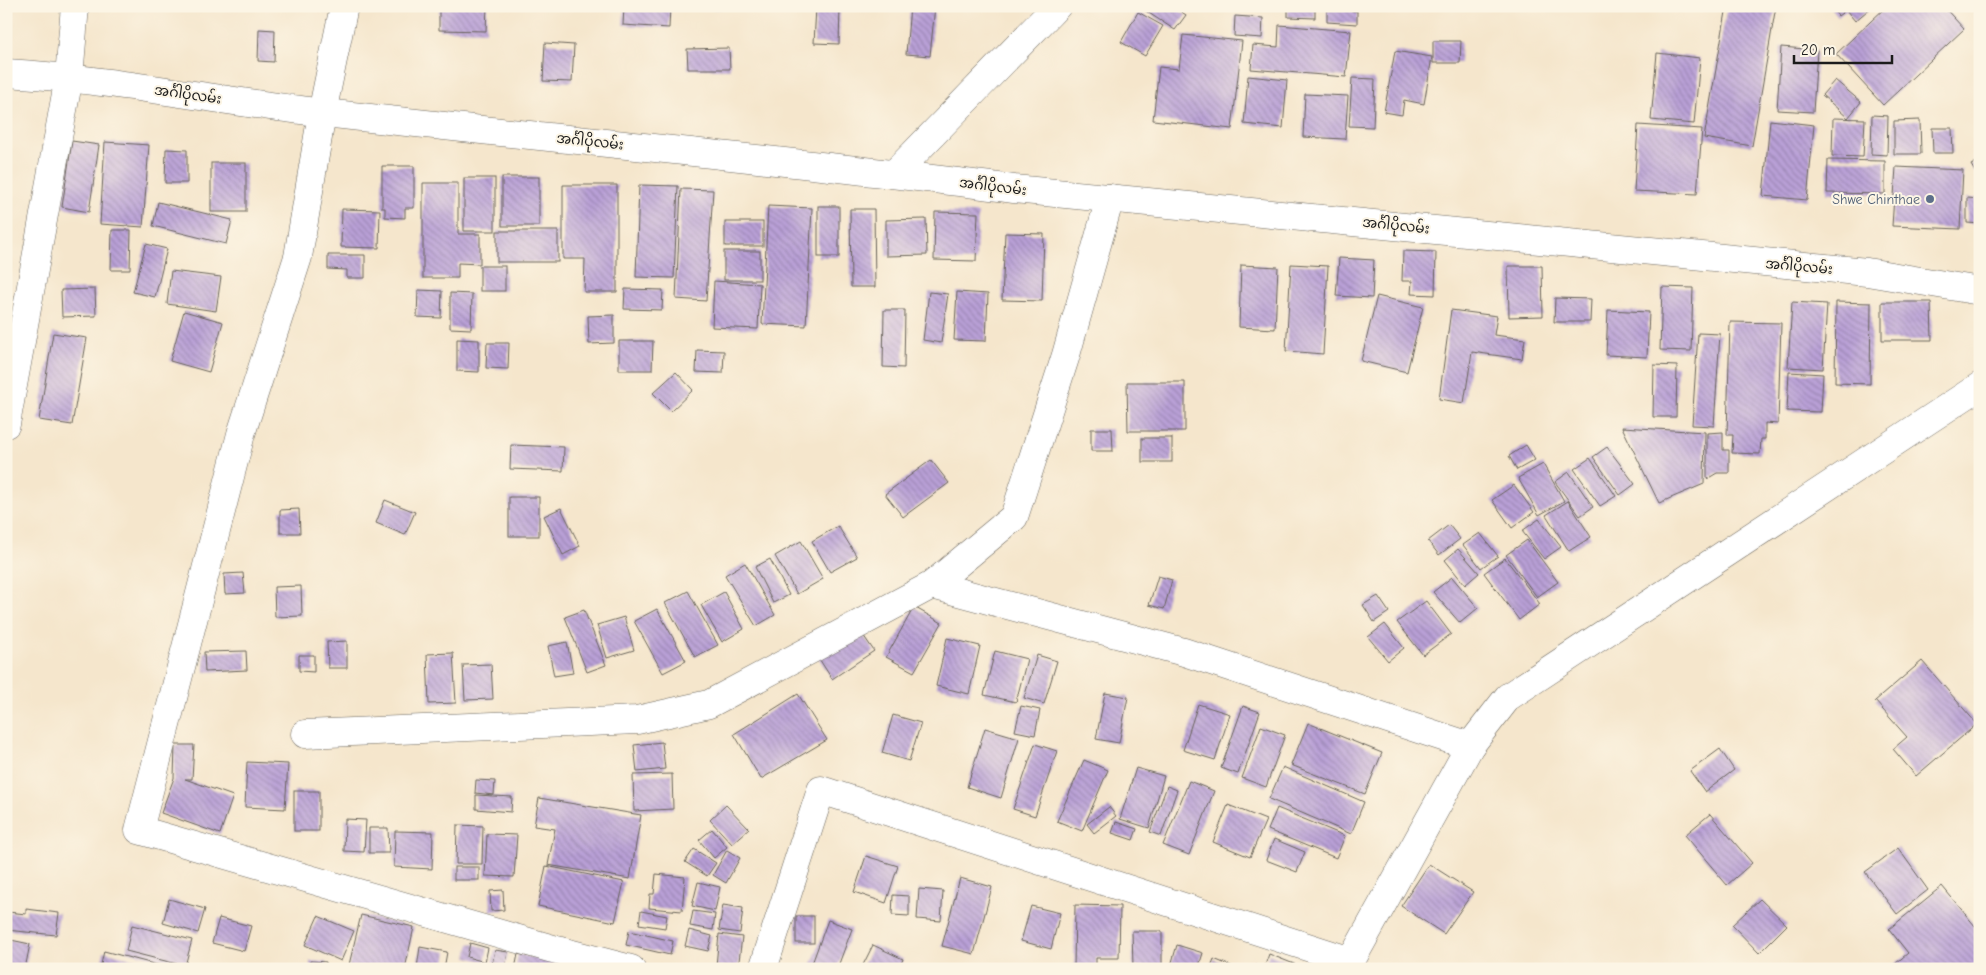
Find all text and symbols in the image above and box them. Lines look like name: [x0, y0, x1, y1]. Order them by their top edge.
scale bar: [1794, 32, 1891, 64]
text: 20 m: [1801, 41, 1835, 59]
street label: အင်္ဂါပိုလမ်း: [153, 79, 223, 111]
street label: အင်္ဂါပိုလမ်း: [555, 128, 625, 156]
street label: အင်္ဂါပိုလမ်း: [958, 172, 1028, 202]
place label: Shwe Chinthae: [1832, 191, 1920, 208]
marker: Shwe Chinthae: [1924, 193, 1936, 205]
street label: အင်္ဂါပိုလမ်း: [1361, 212, 1431, 240]
street label: အင်္ဂါပိုလမ်း: [1764, 253, 1834, 281]

